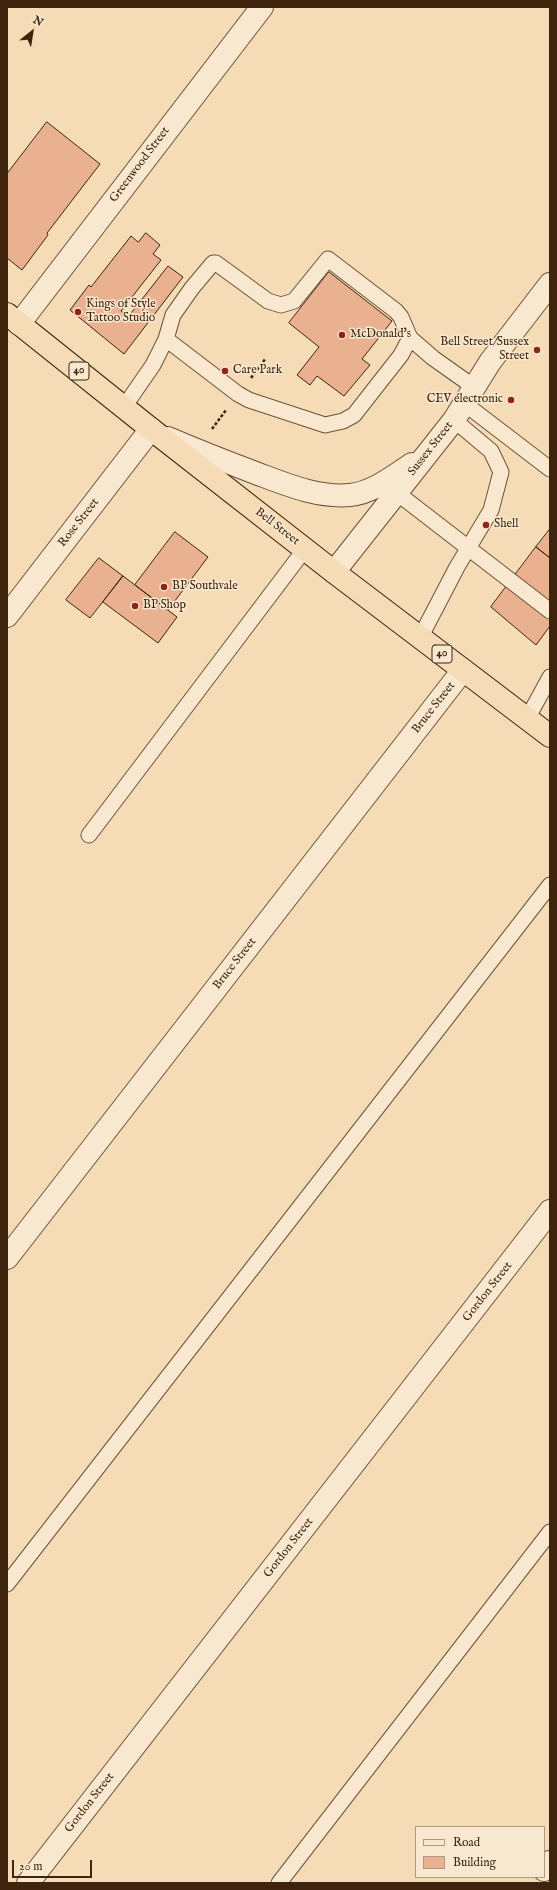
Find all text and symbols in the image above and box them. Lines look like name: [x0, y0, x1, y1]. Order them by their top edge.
north arrow: [12, 12, 52, 52]
text: N: [30, 13, 46, 30]
street label: Greenwood Street: [107, 124, 173, 206]
place label: Kings of Style Tattoo Studio: [86, 298, 156, 326]
marker: Kings of Style Tattoo Studio: [73, 307, 83, 317]
place label: McDonald's: [350, 328, 411, 342]
marker: McDonald's: [337, 330, 347, 340]
place label: Bell Street/Sussex Street: [440, 336, 529, 364]
marker: Bell Street/Sussex Street: [532, 345, 542, 355]
road number: 40: [69, 362, 89, 380]
place label: Care Park: [233, 364, 282, 378]
marker: Care Park: [220, 366, 230, 376]
place label: CEV électronic: [427, 393, 503, 407]
marker: CEV électronic: [506, 395, 516, 405]
street label: Sussex Street: [405, 419, 457, 479]
street label: Rose Street: [56, 496, 102, 550]
street label: Bell Street: [252, 505, 302, 549]
place label: Shell: [494, 518, 519, 532]
marker: Shell: [481, 520, 491, 530]
place label: BP Southvale: [172, 580, 238, 594]
marker: BP Southvale: [159, 582, 169, 592]
place label: BP Shop: [143, 599, 186, 613]
marker: BP Shop: [130, 601, 140, 611]
road number: 40: [432, 645, 452, 663]
street label: Bruce Street: [409, 679, 459, 737]
street label: Bruce Street: [210, 935, 260, 993]
street label: Gordon Street: [460, 1259, 516, 1325]
street label: Gordon Street: [261, 1515, 317, 1581]
street label: Gordon Street: [62, 1770, 118, 1836]
legend: [415, 1826, 545, 1878]
text: Road: [453, 1835, 480, 1850]
scale bar: [14, 1852, 94, 1878]
text: Building: [453, 1855, 496, 1870]
text: 20 m: [19, 1859, 42, 1874]

